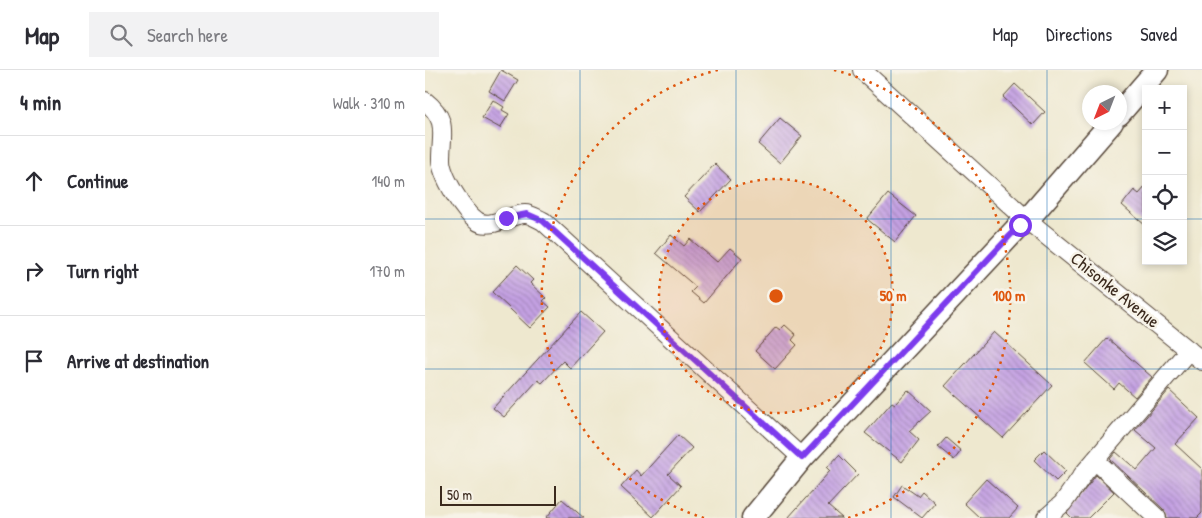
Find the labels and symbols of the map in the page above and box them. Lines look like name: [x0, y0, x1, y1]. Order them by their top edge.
north arrow: [1082, 85, 1127, 130]
route end: [495, 207, 518, 230]
route start: [1009, 214, 1032, 237]
street label: Chisonke Avenue: [1065, 246, 1165, 333]
text: 50 m: [880, 285, 906, 306]
text: 100 m: [993, 285, 1025, 306]
centre of rings: [767, 287, 785, 305]
scale bar: [440, 483, 556, 506]

